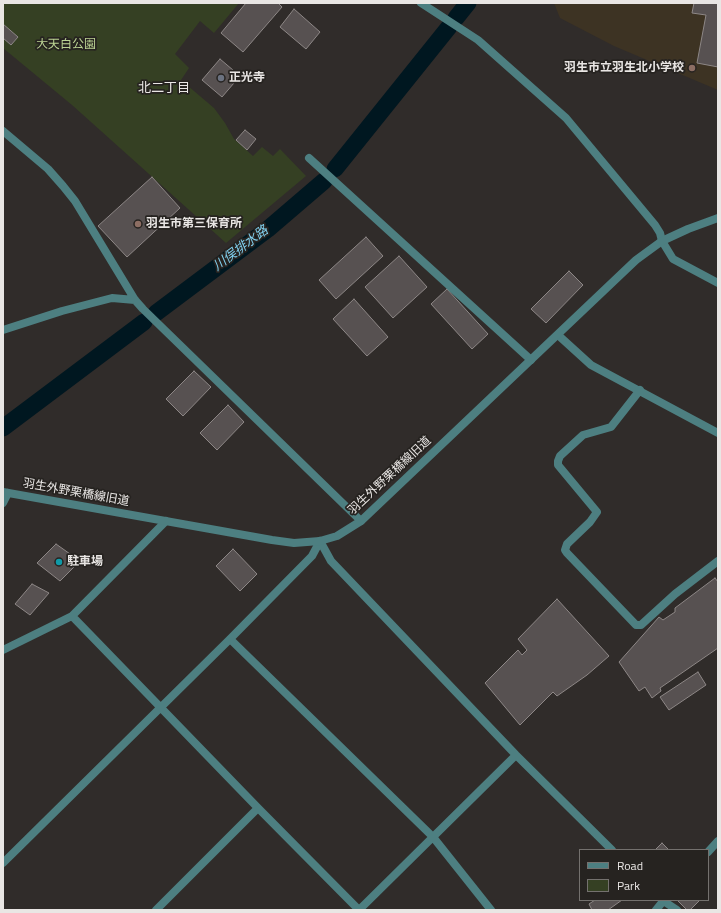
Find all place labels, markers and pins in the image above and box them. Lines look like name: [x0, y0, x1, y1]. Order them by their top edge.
place label: 羽生市立羽生北小学校: [564, 61, 684, 75]
marker: 羽生市立羽生北小学校: [687, 63, 697, 73]
place label: 正光寺: [229, 71, 265, 85]
marker: 正光寺: [216, 73, 226, 83]
place label: 羽生市第三保育所: [146, 217, 242, 231]
marker: 羽生市第三保育所: [133, 219, 143, 229]
place label: 駐車場: [67, 555, 103, 569]
marker: 駐車場: [54, 557, 64, 567]

